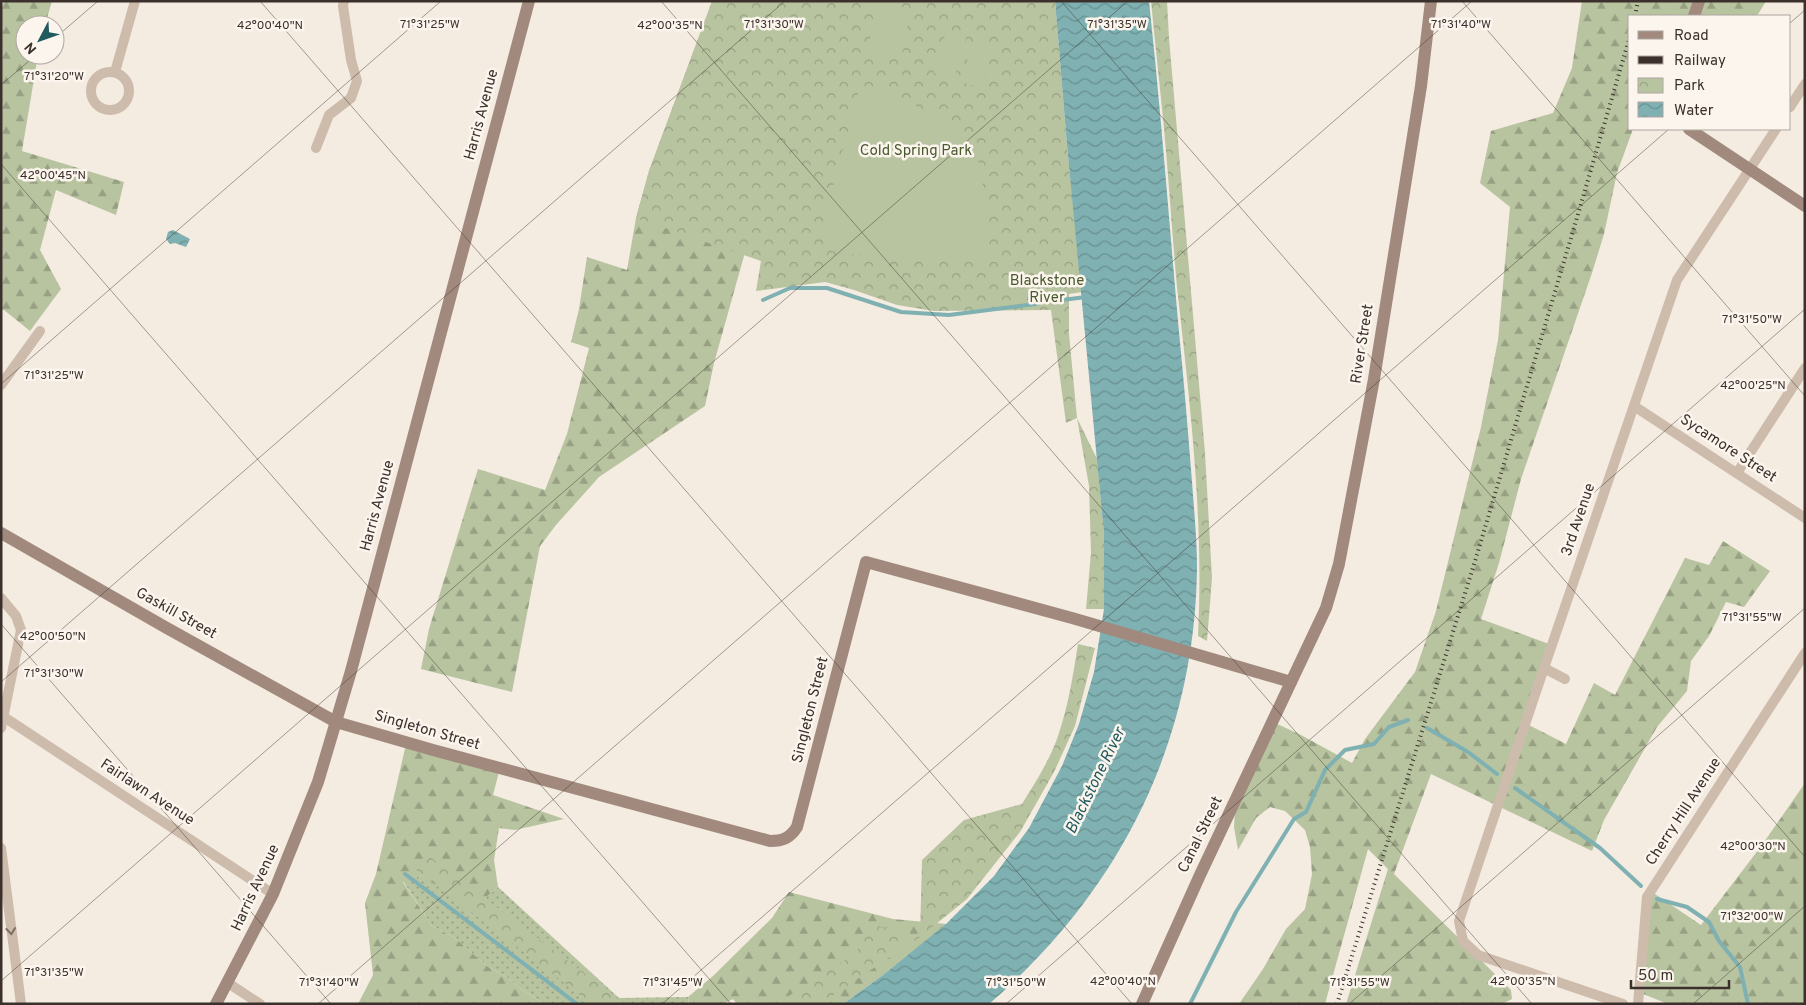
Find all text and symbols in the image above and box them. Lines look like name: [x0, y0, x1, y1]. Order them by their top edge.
north arrow: [15, 15, 65, 65]
legend: [1628, 15, 1791, 130]
text: 71°31'25"W: [400, 17, 460, 33]
text: 71°31'30"W: [744, 17, 804, 33]
text: 71°31'35"W: [1087, 17, 1147, 33]
text: 71°31'40"W: [1431, 17, 1491, 33]
text: 42°00'40"N: [237, 18, 303, 34]
text: 42°00'35"N: [637, 18, 703, 34]
text: Road: [1674, 27, 1709, 46]
text: N: [22, 38, 41, 57]
text: Railway: [1674, 52, 1726, 71]
street label: Harris Avenue: [461, 67, 503, 163]
text: 71°31'20"W: [24, 69, 84, 85]
text: Park: [1674, 77, 1705, 96]
text: Water: [1674, 102, 1714, 121]
park label: Cold Spring Park: [860, 142, 972, 161]
text: 42°00'45"N: [20, 168, 86, 184]
park label: Blackstone River: [1010, 272, 1084, 308]
street label: River Street: [1347, 303, 1379, 385]
text: 71°31'50"W: [1722, 312, 1782, 328]
text: 71°31'25"W: [24, 368, 84, 384]
text: 42°00'25"N: [1720, 378, 1786, 394]
street label: Sycamore Street: [1676, 411, 1780, 487]
street label: Harris Avenue: [357, 458, 399, 554]
street label: 3rd Avenue: [1558, 481, 1600, 559]
street label: Gaskill Street: [132, 584, 220, 644]
text: 71°31'55"W: [1722, 610, 1782, 626]
text: 42°00'50"N: [20, 629, 86, 645]
street label: Singleton Street: [789, 655, 833, 765]
text: 71°31'30"W: [24, 666, 84, 682]
street label: Singleton Street: [372, 707, 482, 755]
water label: Blackstone River: [1062, 723, 1131, 837]
street label: Cherry Hill Avenue: [1642, 754, 1726, 870]
street label: Fairlawn Avenue: [96, 755, 198, 831]
street label: Canal Street: [1174, 794, 1228, 876]
text: 42°00'30"N: [1720, 839, 1786, 855]
street label: Harris Avenue: [228, 842, 284, 934]
text: 71°32'00"W: [1721, 909, 1783, 925]
one-way arrow: [5, 927, 16, 935]
scale bar: [1631, 958, 1728, 990]
text: 71°31'35"W: [24, 965, 84, 981]
text: 50 m: [1638, 967, 1673, 986]
text: 42°00'40"N: [1090, 974, 1156, 990]
text: 42°00'35"N: [1490, 974, 1556, 990]
text: 71°31'40"W: [299, 975, 359, 991]
text: 71°31'45"W: [643, 975, 703, 991]
text: 71°31'50"W: [986, 975, 1046, 991]
text: 71°31'55"W: [1330, 975, 1390, 991]

